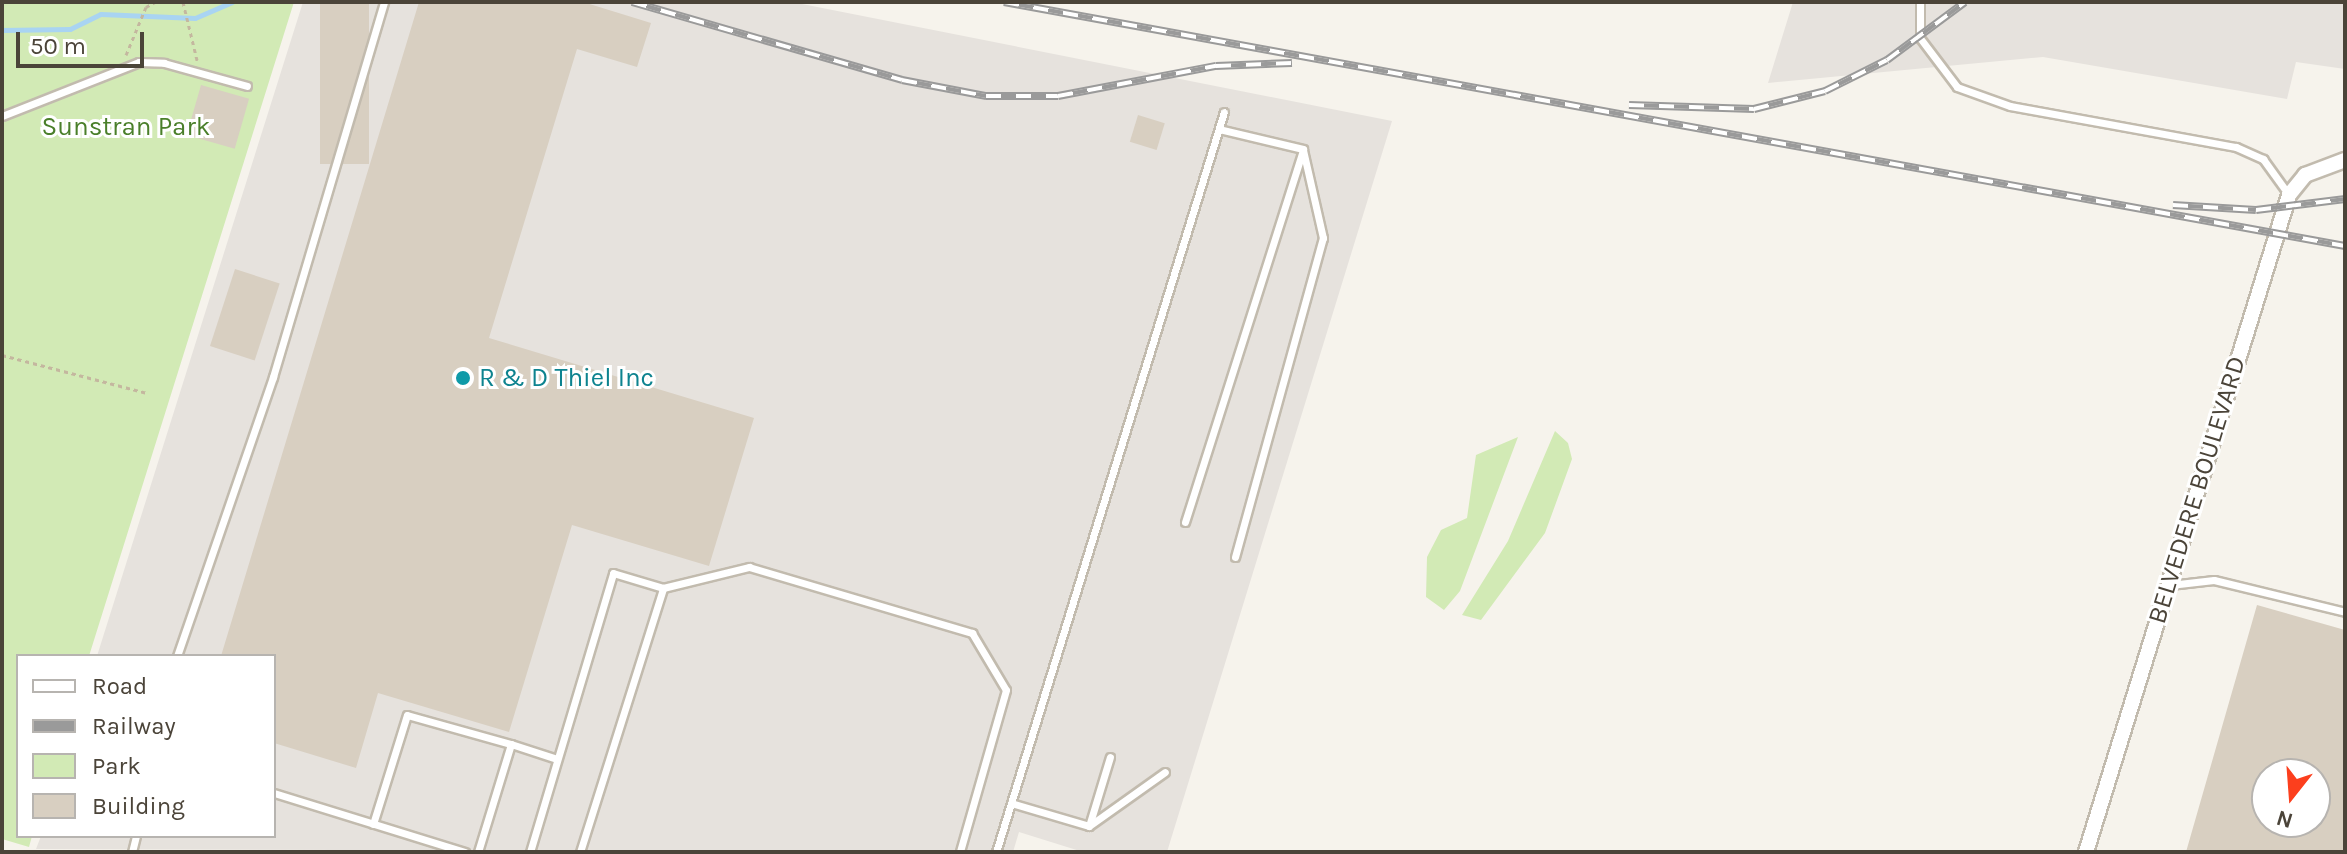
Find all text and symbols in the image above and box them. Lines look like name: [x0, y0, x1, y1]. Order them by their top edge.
scale bar: [20, 16, 148, 66]
text: 50 m: [30, 32, 86, 60]
park label: Sunstran Park: [42, 111, 210, 143]
street label: BELVEDERE BOULEVARD: [2141, 353, 2253, 627]
place label: R & D Thiel Inc: [479, 362, 654, 394]
marker: R & D Thiel Inc: [454, 369, 472, 387]
legend: [16, 654, 276, 838]
text: Road: [92, 672, 147, 700]
text: Railway: [92, 712, 176, 740]
text: Park: [92, 752, 141, 780]
north arrow: [2251, 758, 2331, 838]
text: Building: [92, 792, 185, 820]
text: N: [2273, 804, 2296, 834]

